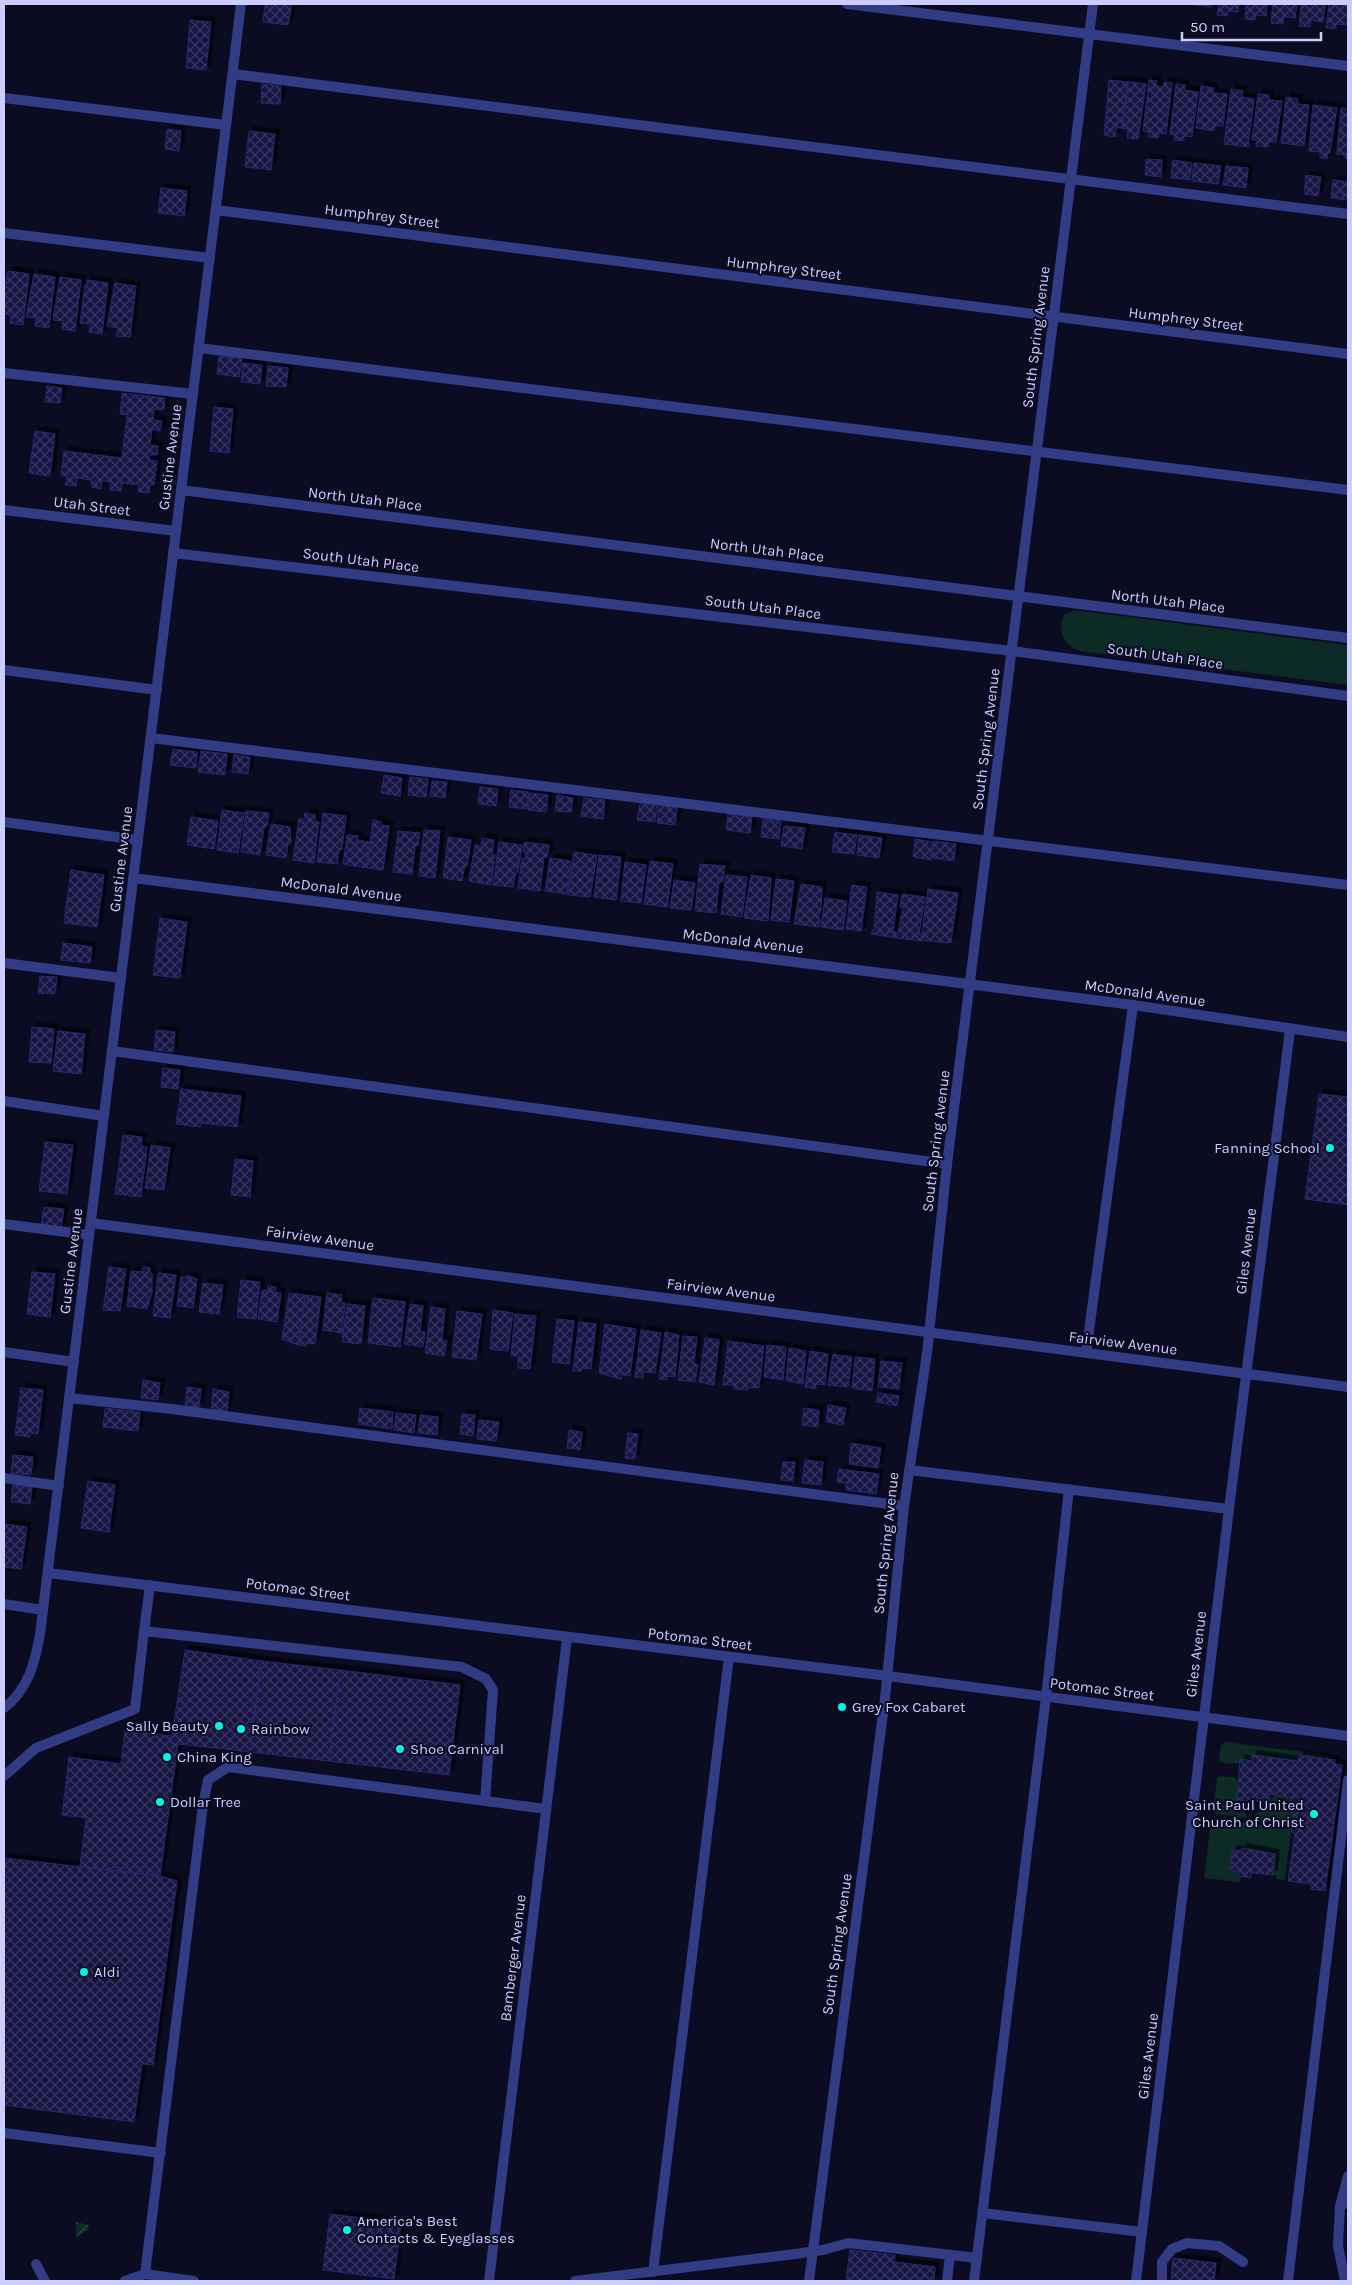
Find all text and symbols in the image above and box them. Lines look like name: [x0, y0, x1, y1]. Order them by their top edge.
scale bar: [1182, 10, 1321, 42]
text: 50 m: [1190, 18, 1225, 36]
street label: Humphrey Street: [323, 200, 441, 232]
street label: Humphrey Street: [725, 252, 843, 284]
street label: South Spring Avenue: [1018, 265, 1054, 409]
street label: Humphrey Street: [1127, 303, 1245, 335]
street label: Gustine Avenue: [155, 403, 185, 511]
street label: North Utah Place: [307, 483, 423, 515]
street label: Utah Street: [52, 492, 132, 520]
street label: North Utah Place: [709, 534, 825, 566]
street label: South Utah Place: [302, 544, 420, 576]
street label: North Utah Place: [1110, 585, 1226, 617]
street label: South Utah Place: [704, 591, 822, 623]
street label: South Utah Place: [1106, 639, 1224, 673]
street label: South Spring Avenue: [968, 667, 1004, 811]
street label: Gustine Avenue: [106, 805, 136, 913]
street label: McDonald Avenue: [279, 873, 403, 905]
street label: McDonald Avenue: [681, 925, 805, 957]
street label: McDonald Avenue: [1083, 976, 1207, 1010]
street label: South Spring Avenue: [918, 1069, 954, 1213]
place label: Fanning School: [1214, 1139, 1320, 1157]
marker: Fanning School: [1324, 1142, 1336, 1154]
street label: Gustine Avenue: [56, 1207, 86, 1315]
street label: Giles Avenue: [1232, 1207, 1260, 1295]
street label: Fairview Avenue: [265, 1221, 375, 1255]
street label: Fairview Avenue: [666, 1274, 776, 1306]
street label: Fairview Avenue: [1068, 1327, 1178, 1359]
street label: South Spring Avenue: [870, 1471, 902, 1615]
street label: Potomac Street: [245, 1574, 352, 1604]
street label: Giles Avenue: [1182, 1610, 1210, 1698]
street label: Potomac Street: [647, 1624, 754, 1654]
street label: Potomac Street: [1049, 1674, 1156, 1704]
place label: Grey Fox Cabaret: [852, 1698, 966, 1716]
marker: Grey Fox Cabaret: [836, 1701, 848, 1713]
place label: Sally Beauty: [126, 1717, 209, 1735]
marker: Sally Beauty: [213, 1720, 225, 1732]
place label: Rainbow: [251, 1720, 310, 1738]
marker: Rainbow: [235, 1723, 247, 1735]
place label: Shoe Carnival: [410, 1740, 504, 1758]
marker: Shoe Carnival: [394, 1743, 406, 1755]
place label: China King: [177, 1748, 252, 1766]
marker: China King: [161, 1751, 173, 1763]
place label: Dollar Tree: [170, 1793, 241, 1811]
marker: Dollar Tree: [154, 1796, 166, 1808]
place label: Saint Paul United Church of Christ: [1185, 1796, 1304, 1831]
marker: Saint Paul United Church of Christ: [1308, 1808, 1320, 1820]
street label: South Spring Avenue: [818, 1872, 856, 2016]
street label: Bamberger Avenue: [496, 1893, 530, 2023]
place label: Aldi: [94, 1963, 120, 1981]
marker: Aldi: [78, 1966, 90, 1978]
street label: Giles Avenue: [1134, 2012, 1162, 2100]
place label: America's Best Contacts & Eyeglasses: [357, 2212, 515, 2247]
marker: America's Best Contacts & Eyeglasses: [341, 2224, 353, 2236]

